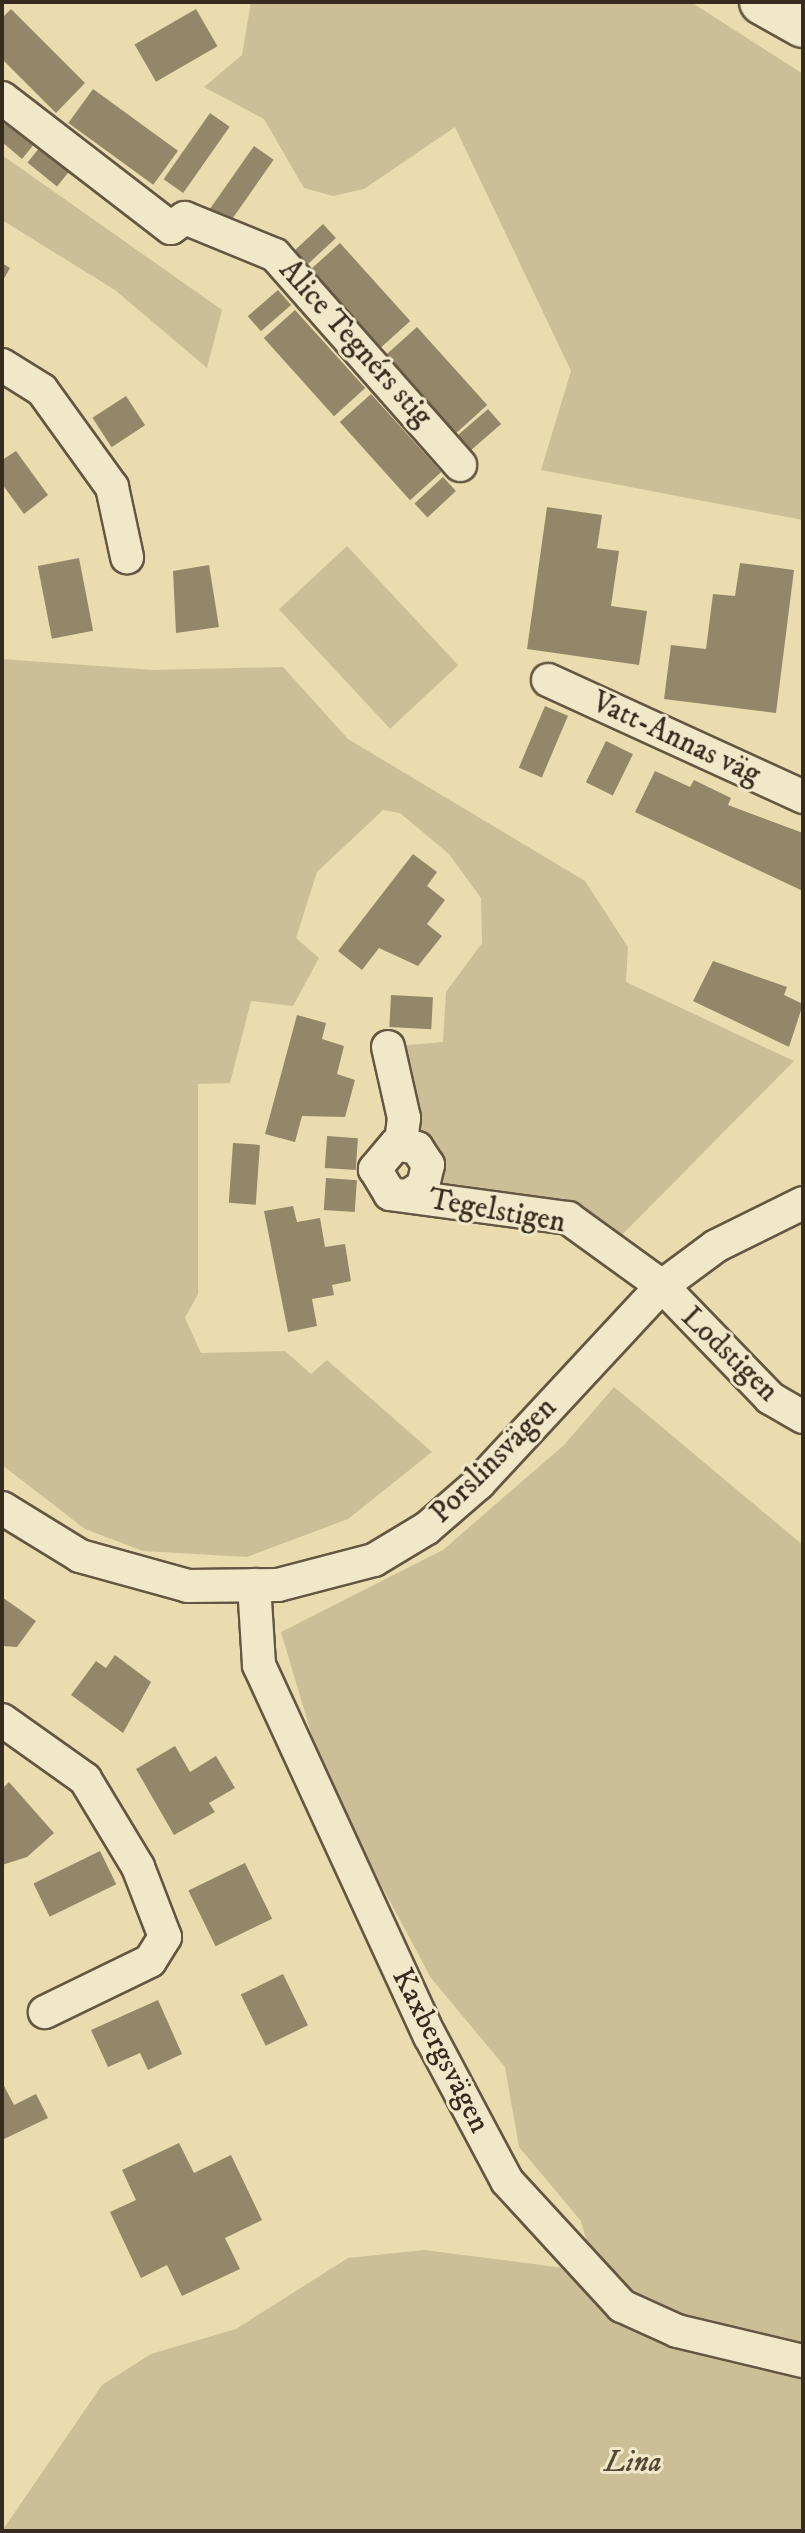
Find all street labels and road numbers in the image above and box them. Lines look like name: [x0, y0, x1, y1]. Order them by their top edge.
street label: Alice Tegnérs stig: [271, 253, 439, 435]
street label: Vatt-Annas väg: [586, 684, 766, 794]
street label: Tegelstigen: [426, 1182, 568, 1242]
street label: Lodstigen: [673, 1300, 785, 1410]
street label: Porslinsvägen: [423, 1390, 565, 1532]
street label: Kaxbergsvägen: [383, 1963, 497, 2139]

